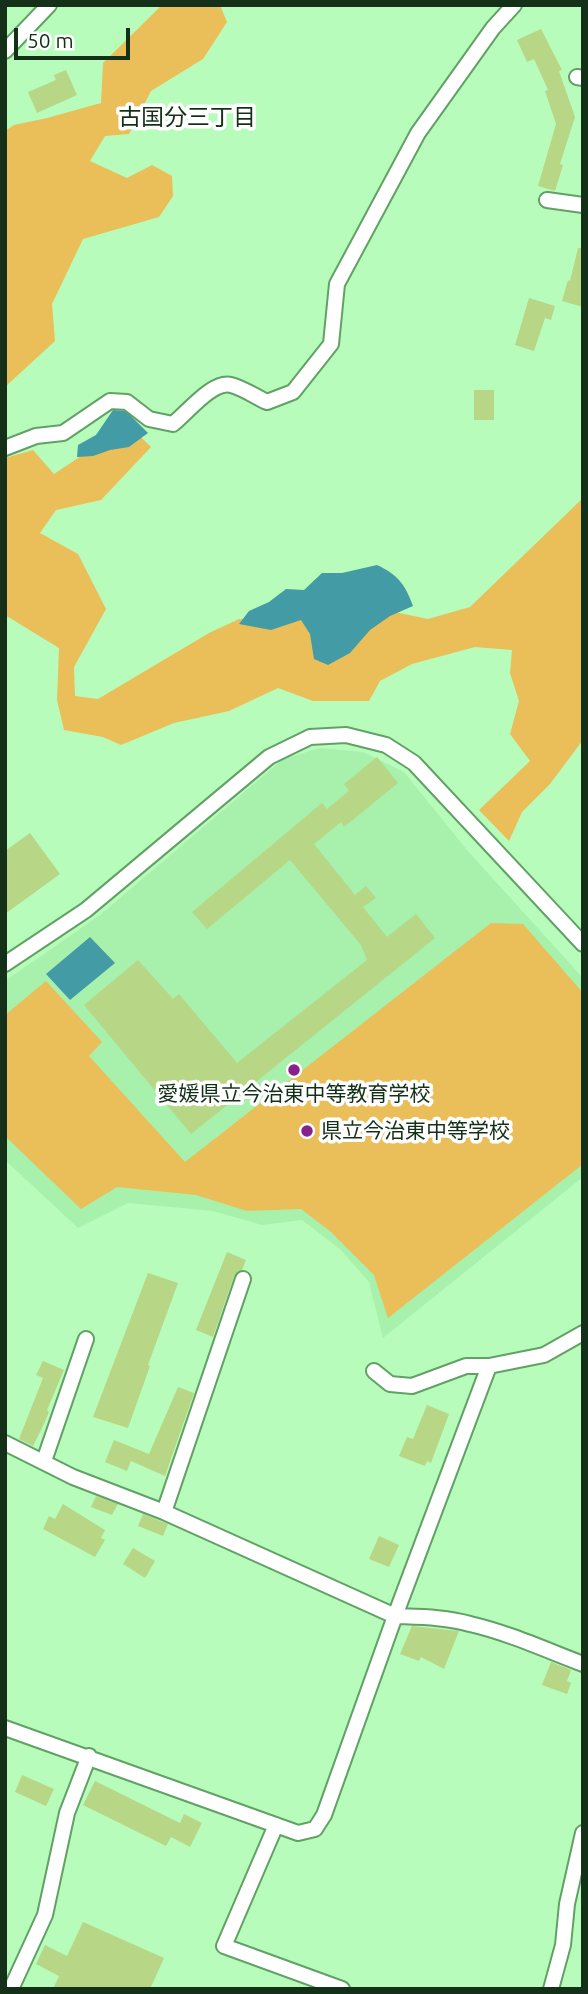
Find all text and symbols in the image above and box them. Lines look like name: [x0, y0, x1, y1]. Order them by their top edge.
scale bar: [18, 14, 133, 58]
text: 50 m: [27, 28, 74, 52]
district label: 古国分三丁目: [118, 103, 256, 131]
marker: 愛媛県立今治東中等教育学校: [286, 1062, 302, 1078]
place label: 愛媛県立今治東中等教育学校: [158, 1081, 430, 1107]
place label: 県立今治東中等学校: [321, 1118, 510, 1144]
marker: 県立今治東中等学校: [299, 1123, 315, 1139]

